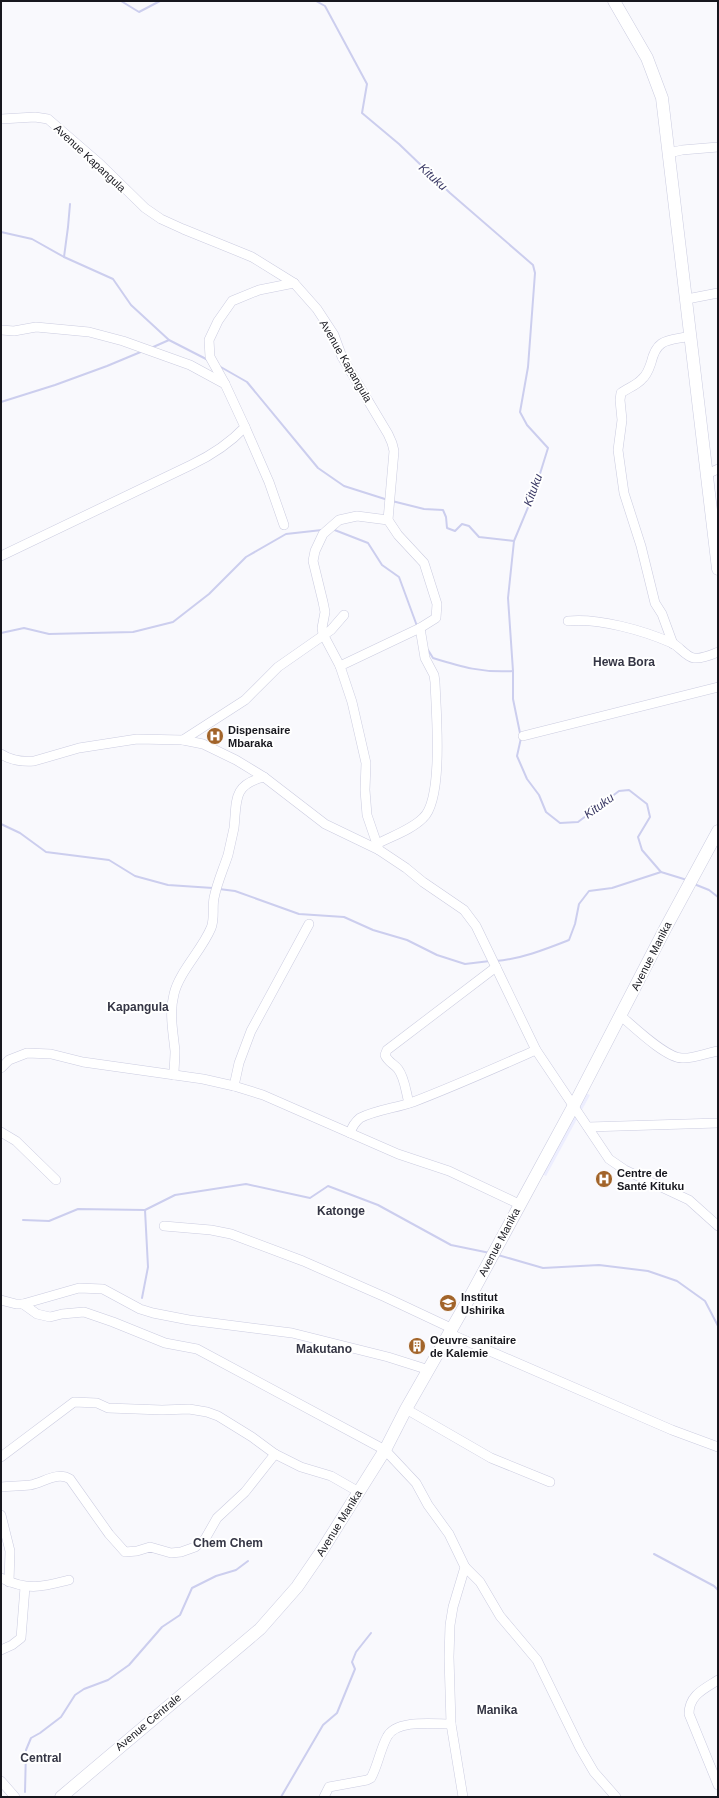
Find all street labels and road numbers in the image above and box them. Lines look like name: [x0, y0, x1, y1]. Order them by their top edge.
street label: Avenue Kapangula: [52, 122, 129, 195]
street label: Avenue Kapangula: [318, 318, 375, 405]
street label: Avenue Manika: [628, 919, 674, 992]
street label: Avenue Manika: [476, 1205, 522, 1278]
street label: Avenue Manika: [314, 1487, 365, 1558]
street label: Avenue Centrale: [113, 1691, 183, 1753]

